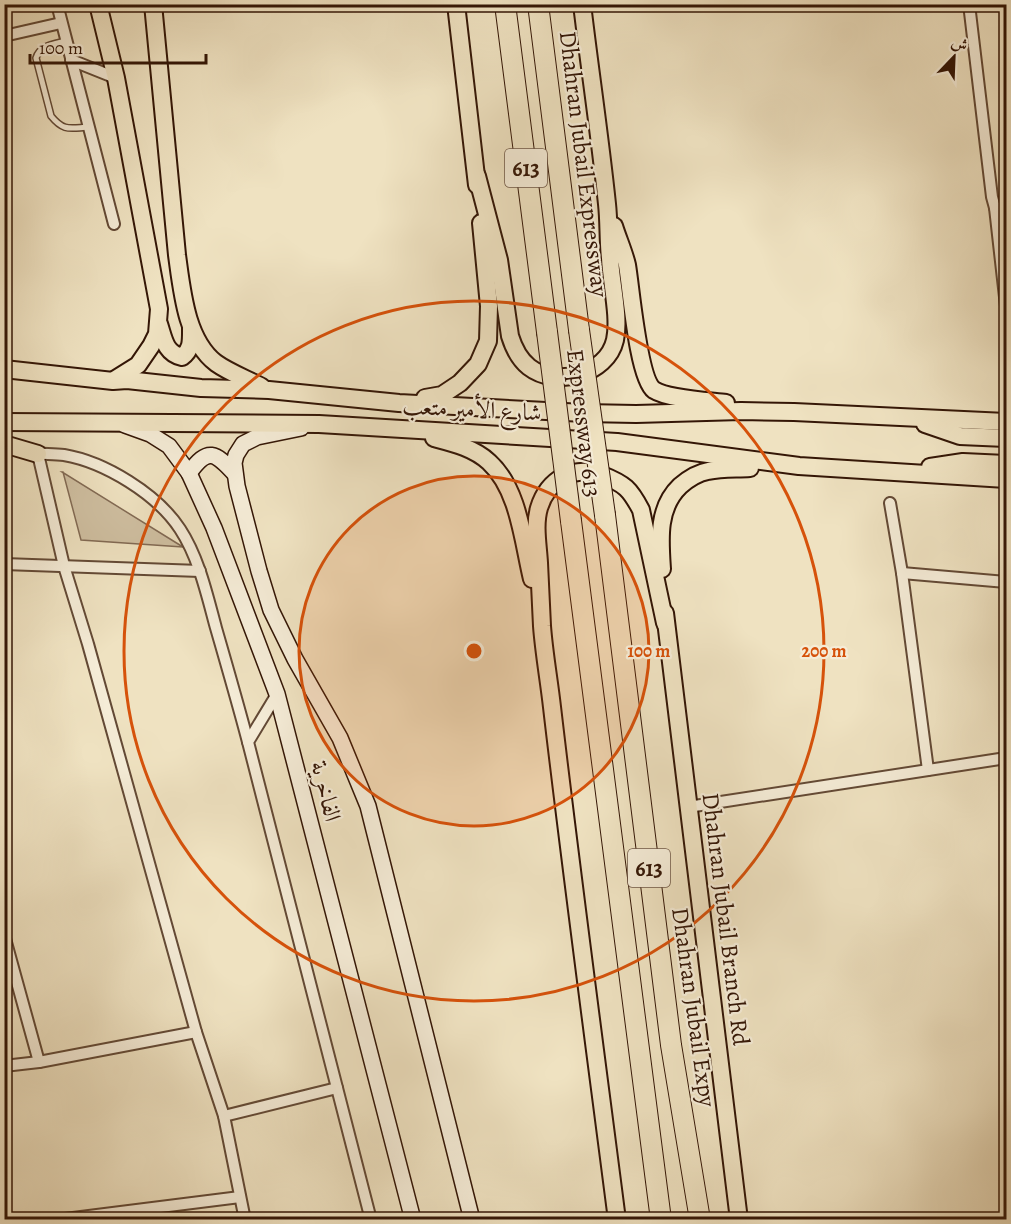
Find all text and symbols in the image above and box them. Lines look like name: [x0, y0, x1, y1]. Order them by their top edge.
scale bar: [30, 27, 206, 65]
north arrow: [924, 27, 984, 87]
street label: Dhahran Jubail Expressway: [552, 29, 616, 299]
text: ش: [948, 31, 971, 57]
text: 100 m: [39, 36, 83, 60]
road number: 613: [505, 149, 547, 187]
street label: Expressway 613: [559, 347, 609, 499]
street label: شارع الأمير متعب: [401, 389, 542, 433]
text: 100 m: [628, 639, 670, 663]
text: 200 m: [801, 639, 847, 663]
centre of rings: [464, 641, 484, 661]
street label: الفاخرية: [303, 757, 349, 825]
street label: Dhahran Jubail Branch Rd: [695, 791, 757, 1047]
road number: 613: [628, 849, 670, 887]
street label: Dhahran Jubail Expy: [664, 905, 724, 1109]

